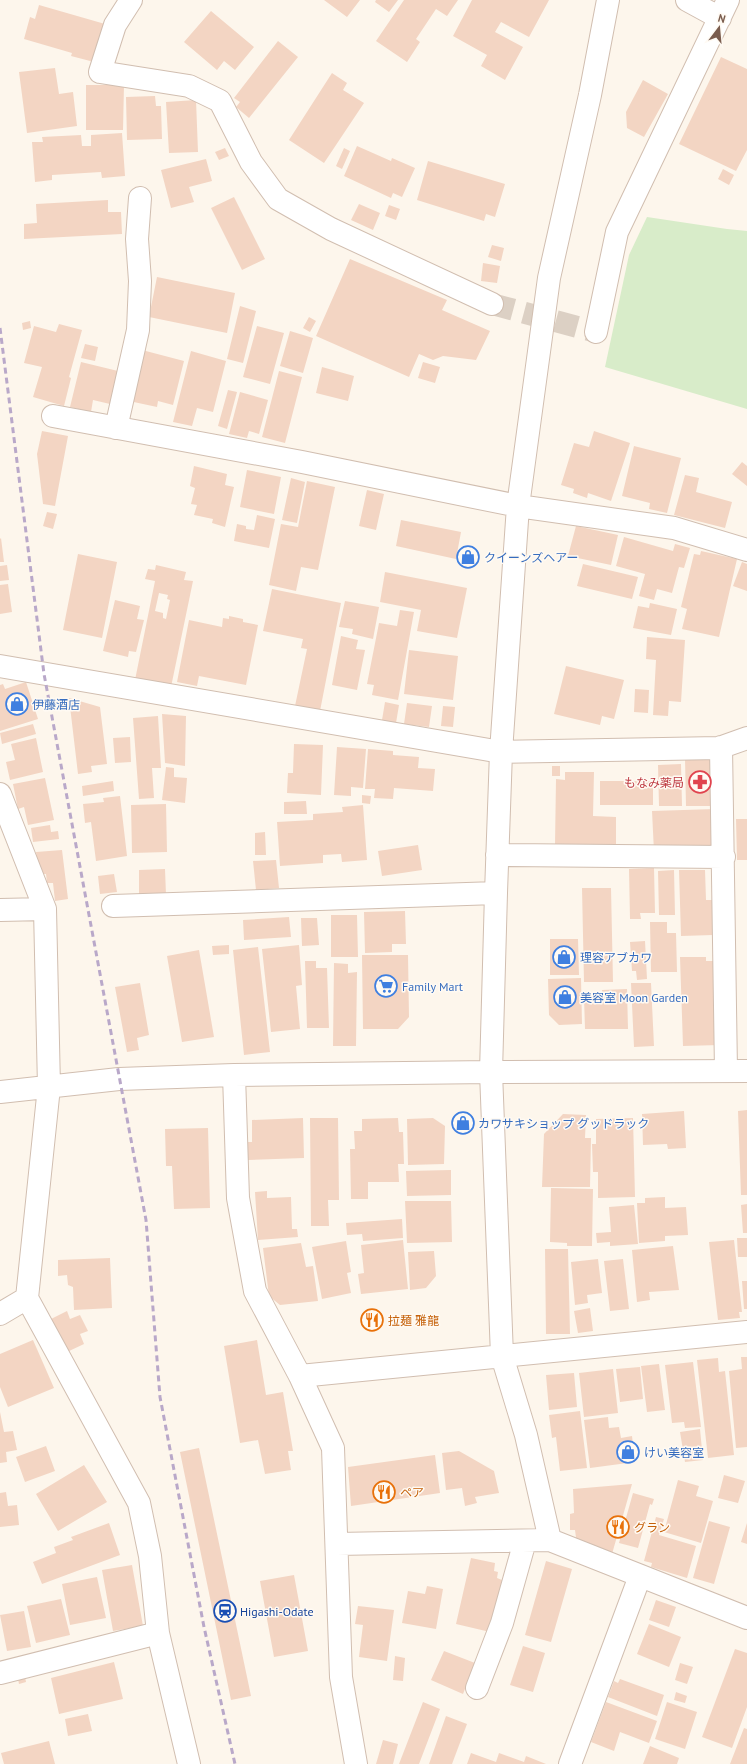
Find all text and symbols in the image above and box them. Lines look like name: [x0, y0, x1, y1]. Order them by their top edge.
north arrow: [699, 8, 739, 48]
text: N: [716, 11, 727, 26]
shop icon: クイーンズヘアー: [455, 544, 481, 570]
place label: クイーンズヘアー: [484, 550, 578, 565]
shop icon: 伊藤酒店: [4, 691, 30, 717]
place label: 伊藤酒店: [32, 697, 80, 712]
pharmacy icon: もなみ薬局: [687, 769, 713, 795]
place label: もなみ薬局: [624, 775, 684, 790]
shop icon: 理容アブカワ: [551, 944, 577, 970]
place label: 理容アブカワ: [580, 950, 652, 965]
supermarket icon: Family Mart: [373, 973, 399, 999]
place label: Family Mart: [402, 979, 463, 994]
shop icon: 美容室 Moon Garden: [552, 984, 578, 1010]
place label: 美容室 Moon Garden: [580, 990, 688, 1005]
shop icon: カワサキショップ グッドラック: [450, 1110, 476, 1136]
place label: カワサキショップ グッドラック: [478, 1116, 649, 1131]
restaurant icon: 拉麺 雅龍: [359, 1307, 385, 1333]
place label: 拉麺 雅龍: [388, 1313, 439, 1328]
shop icon: けい美容室: [615, 1439, 641, 1465]
place label: けい美容室: [644, 1445, 704, 1460]
restaurant icon: ペア: [371, 1479, 397, 1505]
place label: ペア: [400, 1485, 424, 1500]
restaurant icon: グラン: [605, 1514, 631, 1540]
place label: グラン: [634, 1520, 670, 1535]
station icon: Higashi-Odate: [212, 1598, 238, 1624]
place label: Higashi-Odate: [240, 1604, 313, 1619]

